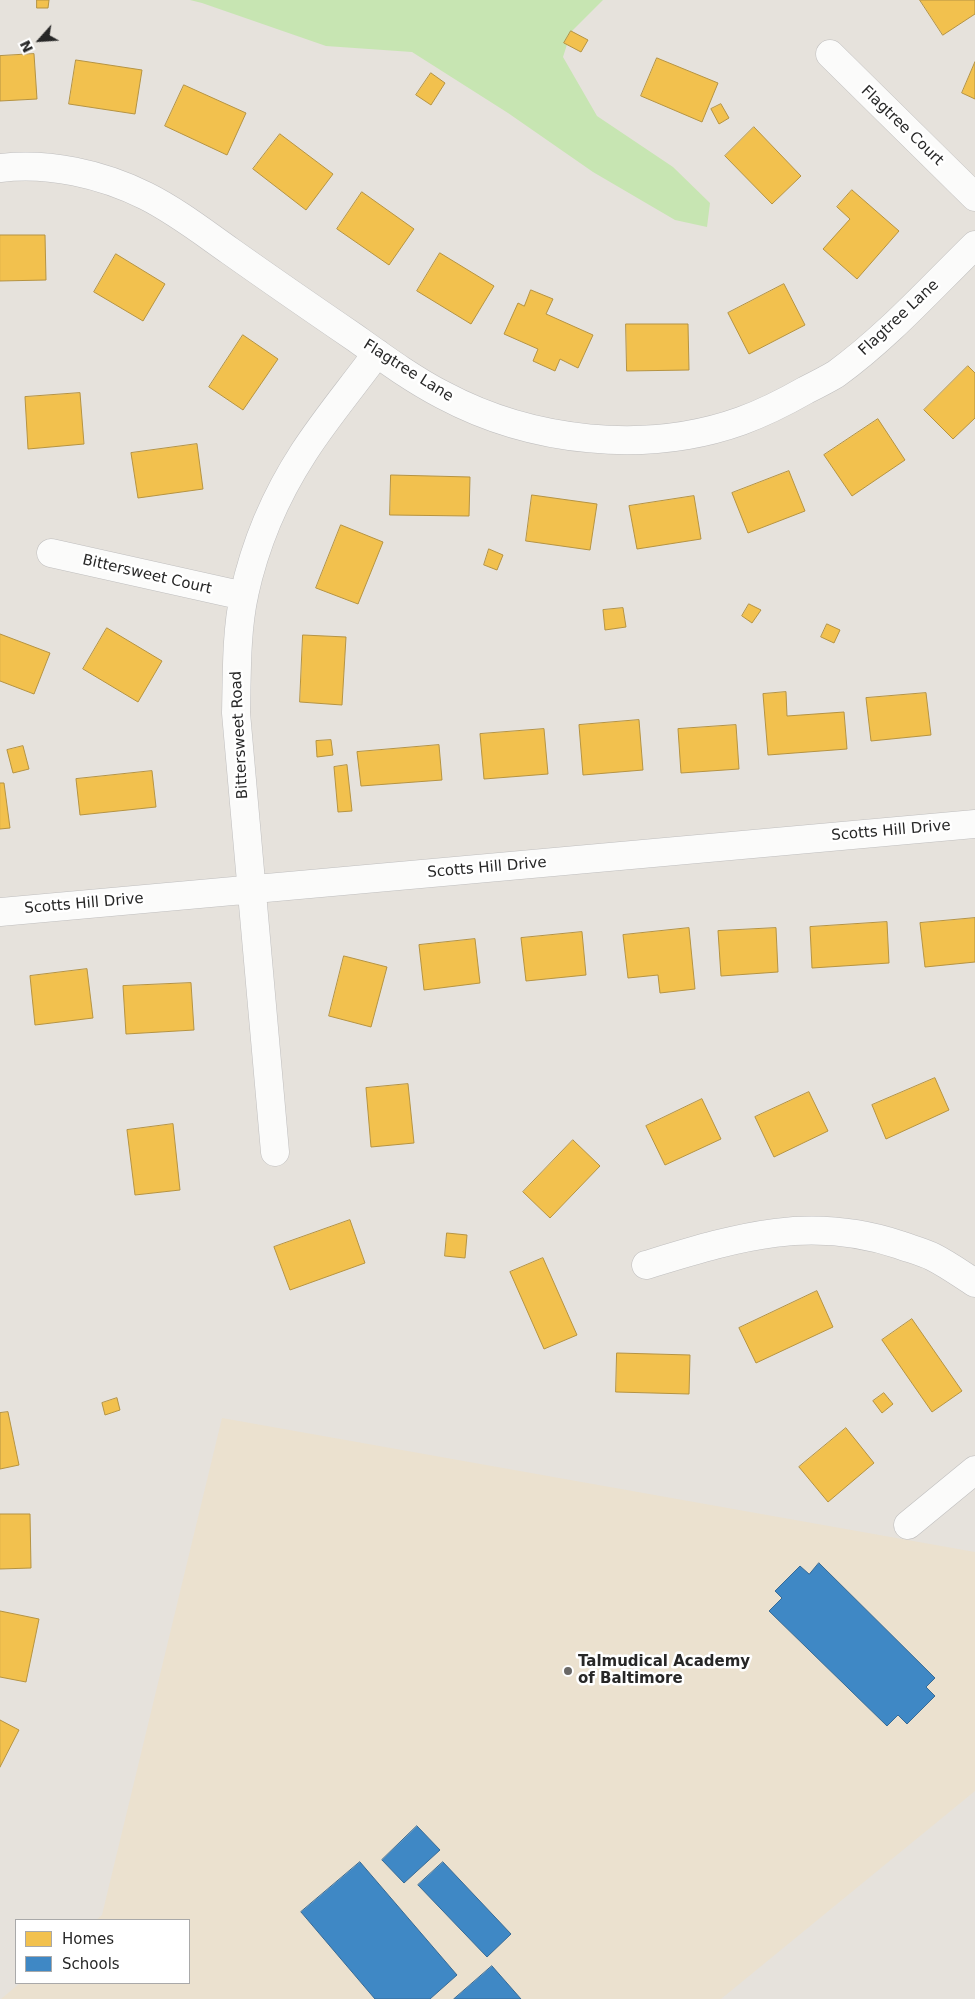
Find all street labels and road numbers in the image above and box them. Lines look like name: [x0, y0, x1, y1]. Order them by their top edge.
street label: Flagtree Court: [857, 82, 947, 170]
street label: Flagtree Lane: [855, 276, 943, 360]
street label: Flagtree Lane: [360, 336, 456, 406]
street label: Bittersweet Court: [81, 551, 213, 599]
street label: Bittersweet Road: [228, 670, 252, 800]
street label: Scotts Hill Drive: [831, 817, 951, 845]
street label: Scotts Hill Drive: [427, 854, 547, 882]
street label: Scotts Hill Drive: [24, 890, 144, 918]

